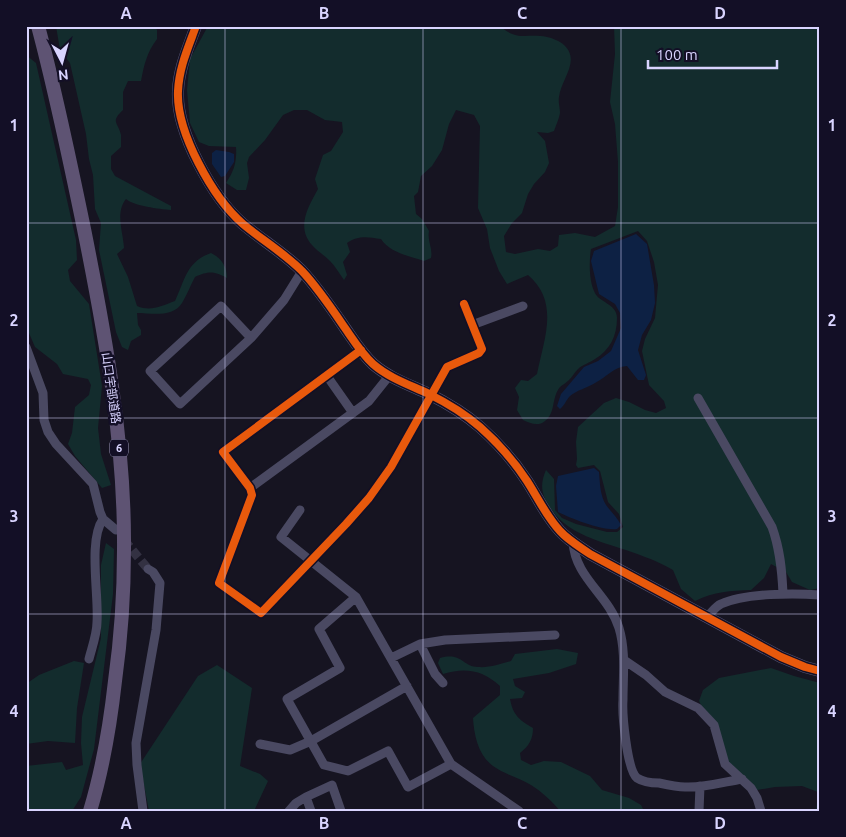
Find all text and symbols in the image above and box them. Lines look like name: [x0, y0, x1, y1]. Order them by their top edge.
text: A: [120, 4, 132, 22]
text: B: [319, 4, 329, 22]
text: C: [517, 4, 527, 22]
text: D: [714, 4, 726, 22]
north arrow: [38, 38, 88, 88]
scale bar: [648, 38, 777, 70]
text: 100 m: [656, 46, 698, 63]
text: N: [57, 66, 69, 83]
text: 1: [9, 116, 19, 134]
text: 1: [827, 116, 837, 134]
text: 2: [9, 311, 19, 329]
text: 2: [827, 311, 837, 329]
street label: 山口宇部道路: [100, 351, 123, 424]
road number: 6: [110, 439, 128, 456]
text: 3: [9, 507, 19, 525]
text: 3: [827, 507, 837, 525]
text: 4: [9, 702, 19, 720]
text: 4: [827, 702, 837, 720]
text: A: [120, 814, 132, 832]
text: B: [319, 814, 329, 832]
text: C: [517, 814, 527, 832]
text: D: [714, 814, 726, 832]

